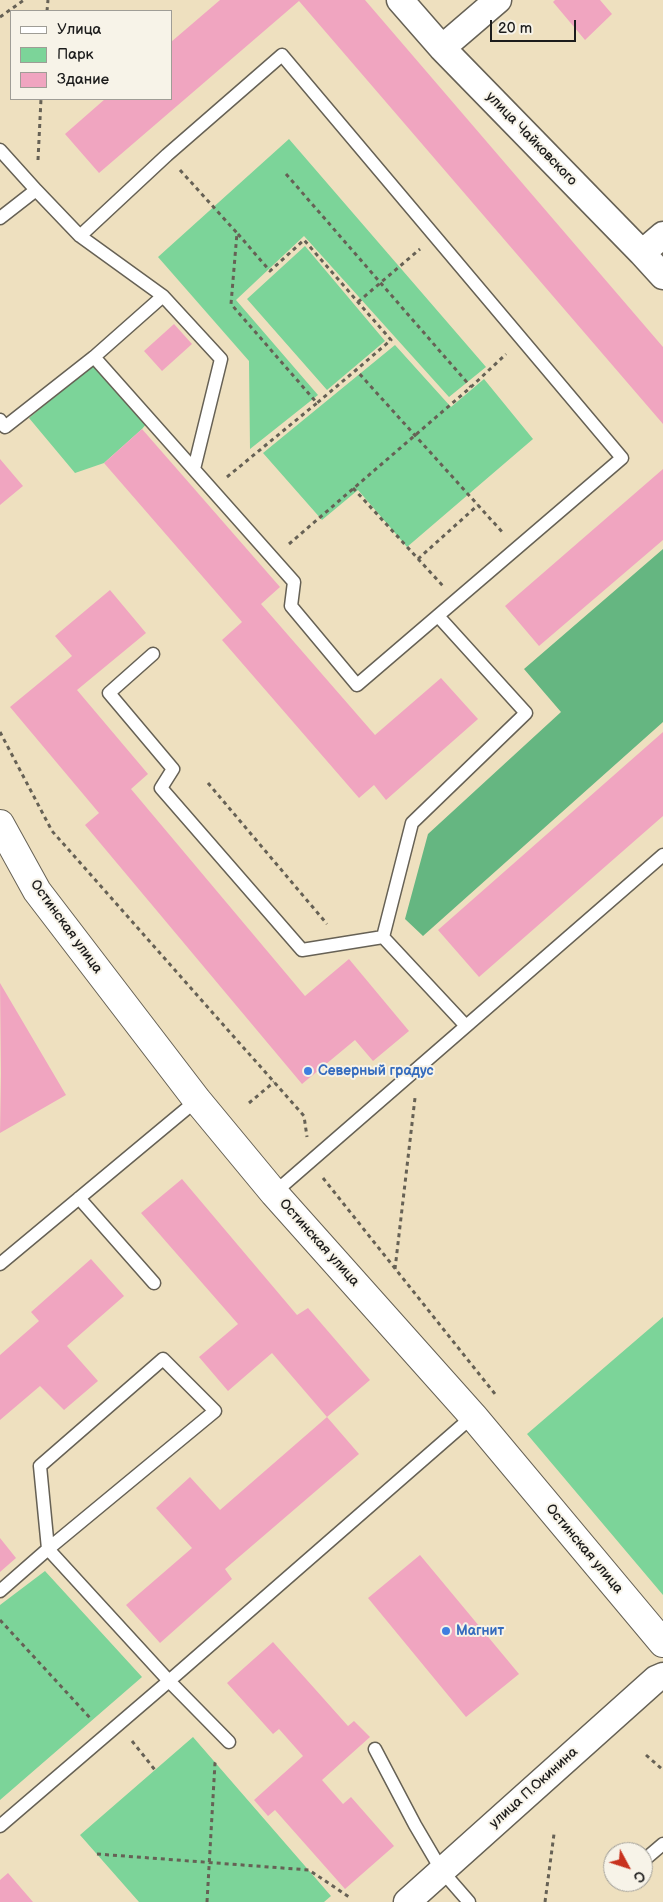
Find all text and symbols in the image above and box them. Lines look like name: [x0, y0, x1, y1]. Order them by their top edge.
legend: [10, 10, 172, 100]
scale bar: [493, 10, 579, 42]
text: 20 m: [498, 19, 532, 38]
text: Улица: [57, 20, 101, 39]
text: Парк: [57, 45, 94, 64]
text: Здание: [57, 70, 109, 89]
street label: улица Чайковского: [482, 89, 580, 189]
street label: Остинская улица: [26, 877, 106, 977]
place label: Северный градус: [318, 1063, 434, 1079]
marker: Северный градус: [302, 1065, 314, 1077]
street label: Остинская улица: [275, 1196, 363, 1290]
street label: Остинская улица: [542, 1501, 626, 1597]
place label: Магнит: [456, 1623, 504, 1639]
marker: Магнит: [440, 1625, 452, 1637]
street label: улица П.Окинина: [486, 1744, 582, 1832]
north arrow: [603, 1842, 653, 1892]
text: С: [629, 1867, 649, 1886]

